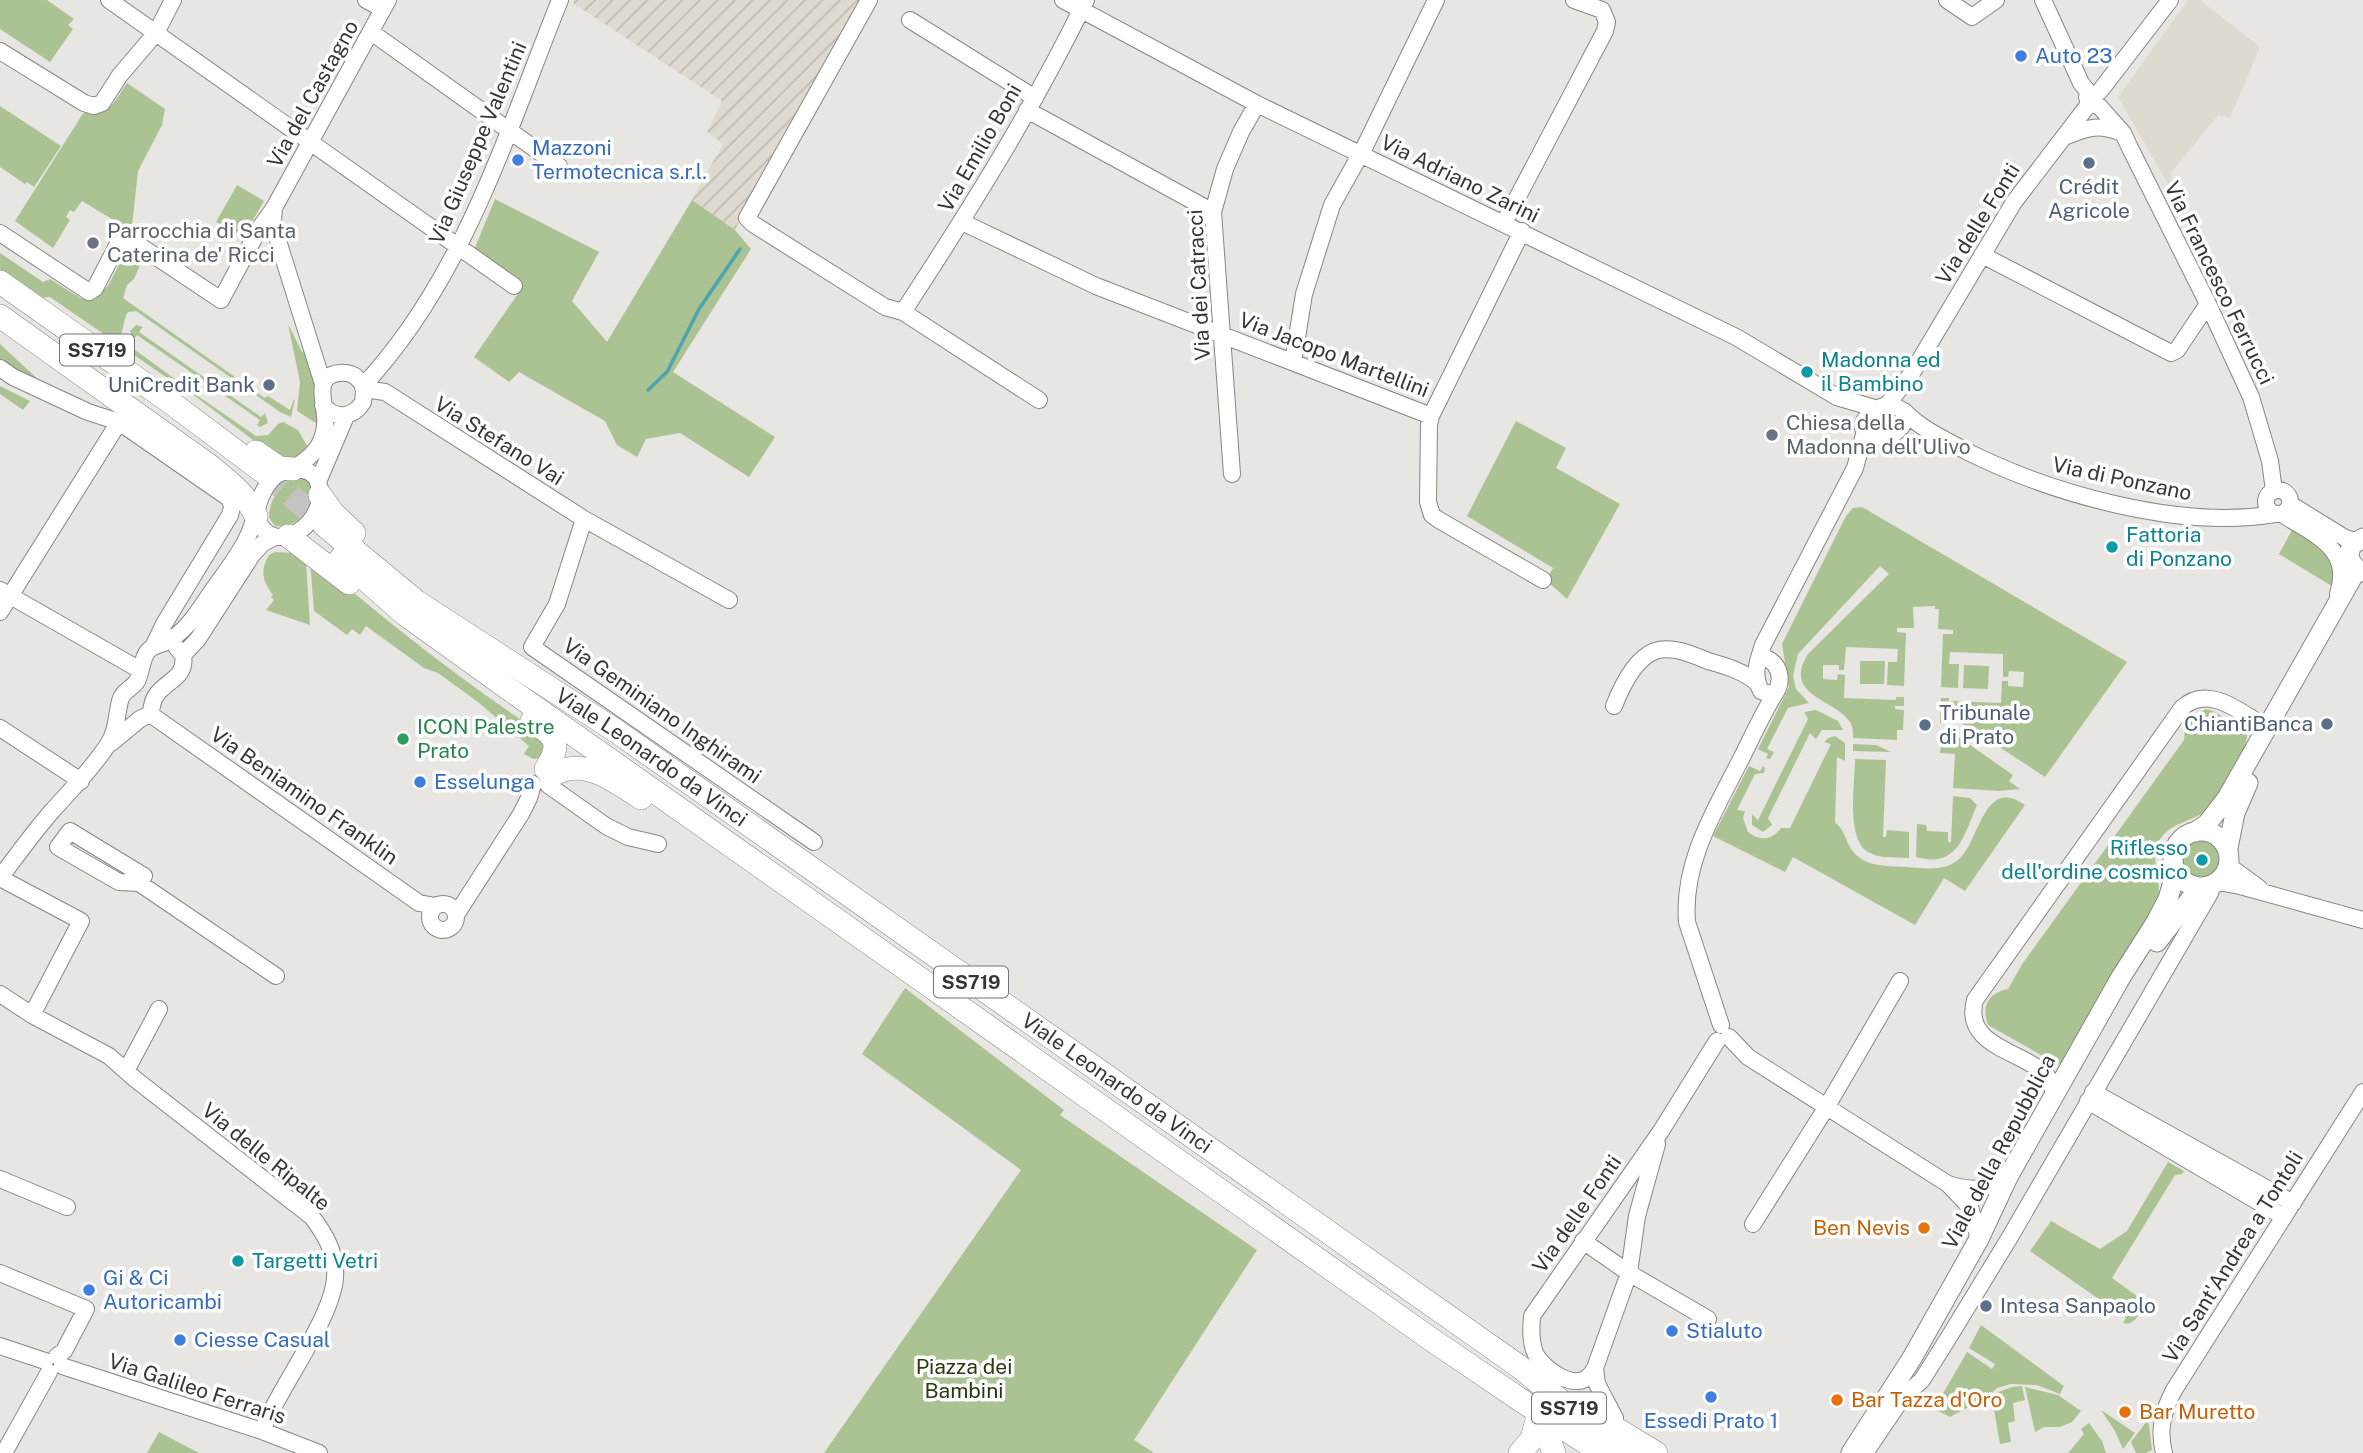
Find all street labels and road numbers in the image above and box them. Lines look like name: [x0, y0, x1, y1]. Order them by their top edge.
street label: Via del Castagno: [262, 16, 363, 172]
street label: Via Giuseppe Valentini: [423, 38, 532, 248]
street label: Via Emilio Boni: [933, 79, 1026, 216]
street label: Via Adriano Zarini: [1377, 129, 1544, 228]
street label: Via delle Fonti: [1930, 159, 2025, 289]
street label: Via Francesco Ferrucci: [2159, 177, 2279, 388]
street label: Via dei Catracci: [1182, 209, 1215, 361]
street label: Via Jacopo Martellini: [1236, 307, 1433, 402]
road number: SS719: [60, 334, 134, 366]
street label: Via Stefano Vai: [430, 391, 568, 490]
street label: Via di Ponzano: [2050, 452, 2194, 505]
street label: Via Geminiano Inghirami: [558, 633, 766, 789]
street label: Viale Leonardo da Vinci: [551, 682, 752, 831]
street label: Via Beniamino Franklin: [206, 721, 403, 870]
road number: SS719: [934, 966, 1008, 998]
street label: Viale Leonardo da Vinci: [1017, 1007, 1217, 1158]
street label: Viale della Repubblica: [1937, 1050, 2060, 1253]
street label: Via delle Ripalte: [197, 1097, 335, 1216]
street label: Via Sant'Andrea a Tontoli: [2157, 1146, 2308, 1367]
street label: Via delle Fonti: [1527, 1150, 1626, 1277]
street label: Via Galileo Ferraris: [105, 1348, 289, 1429]
road number: SS719: [1532, 1392, 1606, 1424]

